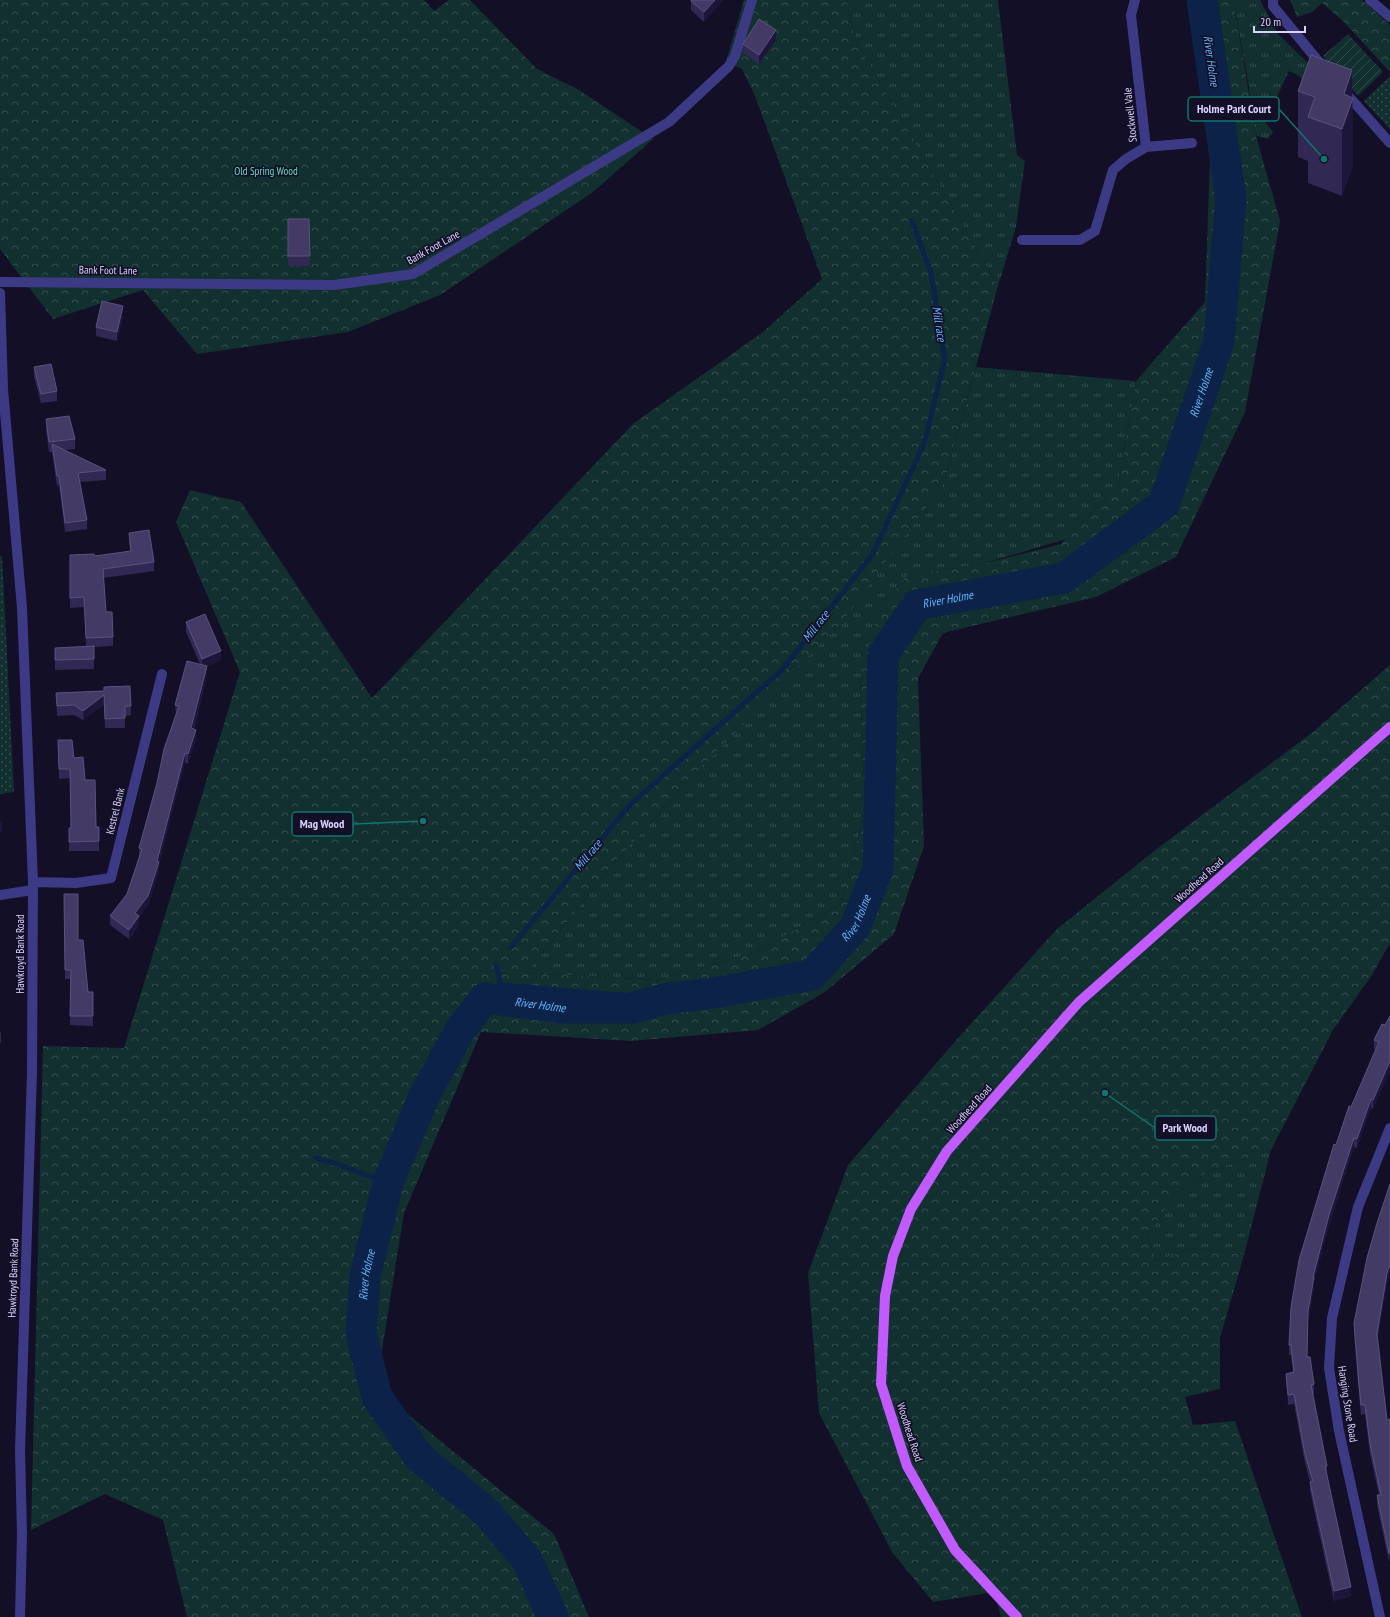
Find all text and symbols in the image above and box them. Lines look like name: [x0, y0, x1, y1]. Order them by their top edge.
scale bar: [1254, 8, 1305, 34]
text: 20 m: [1260, 14, 1281, 29]
water label: River Holme: [1201, 35, 1223, 88]
street label: Stockwell Vale: [1120, 87, 1140, 143]
callout: Holme Park Court: [1188, 97, 1279, 121]
text: Holme Park Court: [1197, 101, 1272, 116]
park label: Old Spring Wood: [234, 164, 298, 178]
street label: Bank Foot Lane: [404, 227, 462, 267]
street label: Bank Foot Lane: [79, 262, 138, 278]
water label: Mill race: [929, 305, 950, 344]
water label: River Holme: [1186, 365, 1217, 419]
water label: River Holme: [921, 587, 975, 611]
water label: Mill race: [799, 606, 833, 644]
street label: Kestrel Bank: [102, 786, 128, 836]
callout: Mag Wood: [292, 812, 353, 836]
text: Mag Wood: [300, 816, 344, 831]
water label: Mill race: [570, 835, 605, 873]
street label: Woodhead Road: [1172, 854, 1226, 906]
water label: River Holme: [837, 892, 874, 945]
street label: Hawkroyd Bank Road: [13, 914, 27, 994]
water label: River Holme: [514, 994, 567, 1015]
street label: Woodhead Road: [943, 1082, 995, 1136]
callout: Park Wood: [1155, 1116, 1216, 1140]
text: Park Wood: [1163, 1120, 1207, 1135]
street label: Hawkroyd Bank Road: [5, 1238, 21, 1318]
water label: River Holme: [355, 1247, 378, 1301]
street label: Hanging Stone Road: [1335, 1365, 1361, 1443]
street label: Woodhead Road: [894, 1401, 926, 1463]

